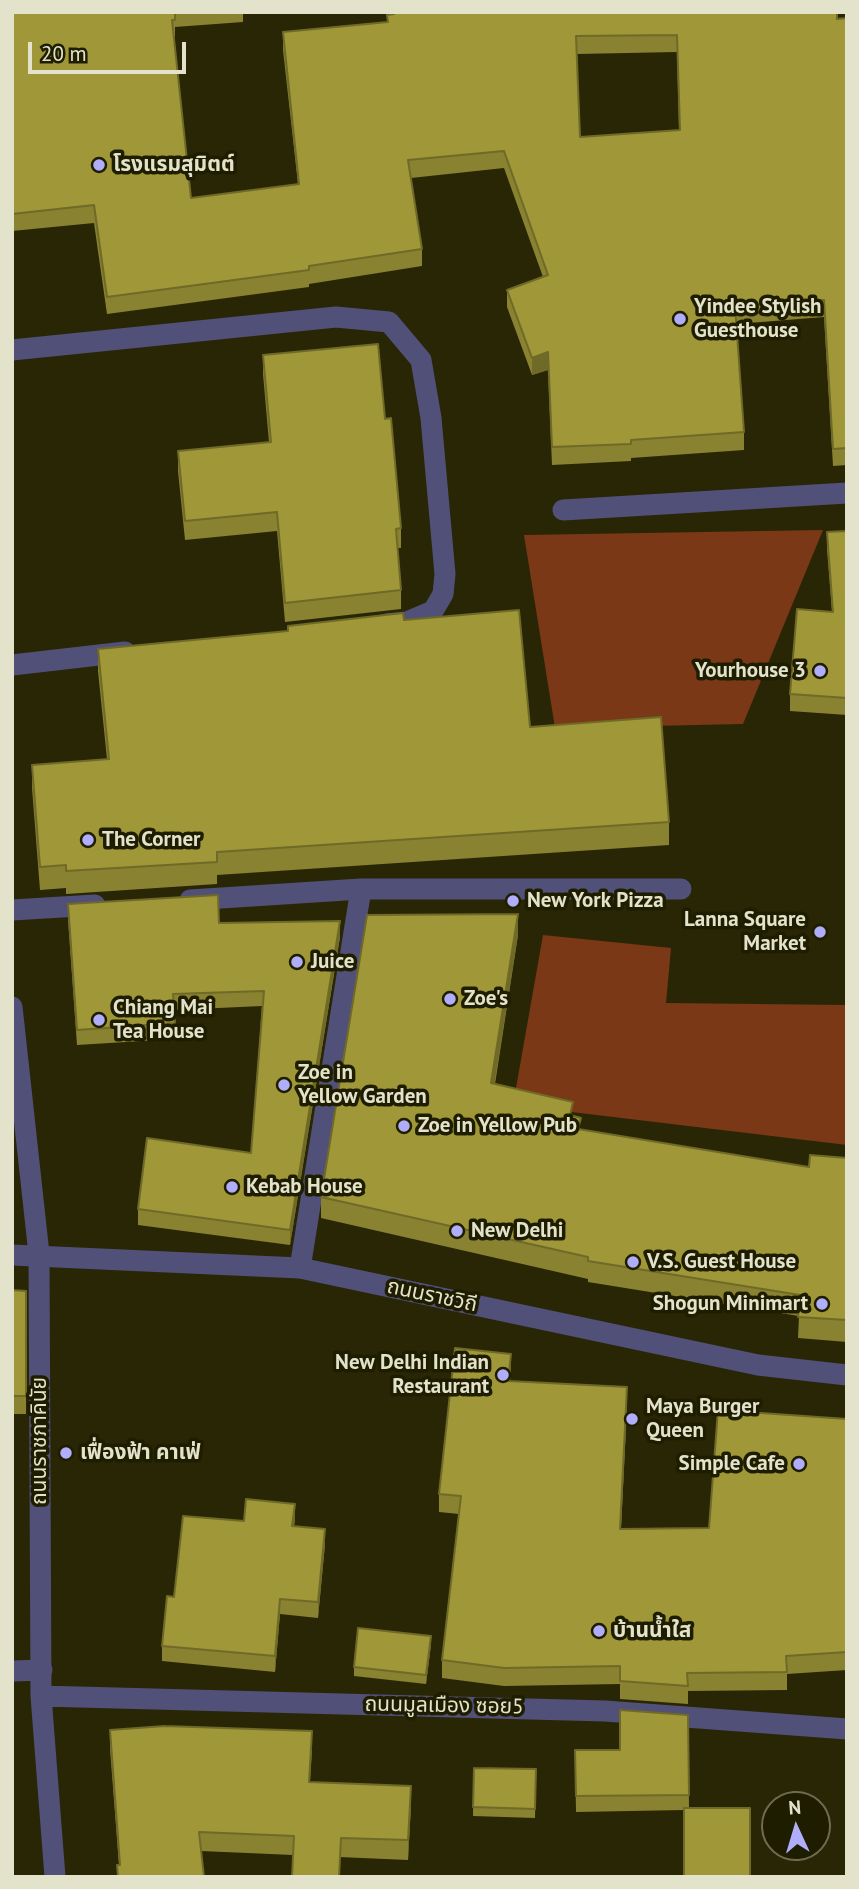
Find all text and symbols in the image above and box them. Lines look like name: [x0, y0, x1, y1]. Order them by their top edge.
scale bar: [32, 28, 189, 72]
text: 20 m: [41, 40, 87, 67]
place label: โรงแรมสุมิตต์: [113, 152, 235, 178]
marker: โรงแรมสุมิตต์: [91, 157, 107, 173]
place label: Yindee Stylish Guesthouse: [694, 294, 822, 344]
marker: Yindee Stylish Guesthouse: [672, 311, 688, 327]
place label: Yourhouse 3: [695, 658, 806, 684]
marker: Yourhouse 3: [812, 663, 828, 679]
place label: The Corner: [102, 827, 200, 853]
marker: The Corner: [80, 832, 96, 848]
place label: New York Pizza: [527, 888, 664, 914]
marker: New York Pizza: [505, 893, 521, 909]
place label: Lanna Square Market: [684, 907, 806, 957]
marker: Lanna Square Market: [812, 924, 828, 940]
place label: Juice: [311, 949, 354, 975]
marker: Juice: [289, 954, 305, 970]
place label: Zoe's: [464, 986, 508, 1012]
marker: Zoe's: [442, 991, 458, 1007]
place label: Chiang Mai Tea House: [113, 995, 213, 1045]
marker: Chiang Mai Tea House: [91, 1012, 107, 1028]
place label: Zoe in Yellow Garden: [298, 1060, 427, 1110]
marker: Zoe in Yellow Garden: [276, 1077, 292, 1093]
place label: Zoe in Yellow Pub: [418, 1113, 577, 1139]
marker: Zoe in Yellow Pub: [396, 1118, 412, 1134]
place label: Kebab House: [246, 1174, 363, 1200]
marker: Kebab House: [224, 1179, 240, 1195]
place label: New Delhi: [471, 1218, 563, 1244]
marker: New Delhi: [449, 1223, 465, 1239]
place label: V.S. Guest House: [647, 1249, 796, 1275]
marker: V.S. Guest House: [625, 1254, 641, 1270]
street label: ถนนราชวิถี: [385, 1274, 479, 1318]
place label: Shogun Minimart: [653, 1291, 808, 1317]
marker: Shogun Minimart: [814, 1296, 830, 1312]
place label: New Delhi Indian Restaurant: [335, 1350, 489, 1400]
marker: New Delhi Indian Restaurant: [495, 1367, 511, 1383]
street label: ถนนราชภาคินัย: [27, 1377, 53, 1505]
place label: Maya Burger Queen: [646, 1394, 759, 1444]
marker: Maya Burger Queen: [624, 1411, 640, 1427]
place label: เฟื่องฟ้า คาเฟ่: [80, 1440, 201, 1466]
marker: เฟื่องฟ้า คาเฟ่: [58, 1445, 74, 1461]
place label: Simple Cafe: [679, 1451, 785, 1477]
marker: Simple Cafe: [791, 1456, 807, 1472]
place label: บ้านน้ำใส: [613, 1618, 691, 1644]
marker: บ้านน้ำใส: [591, 1623, 607, 1639]
street label: ถนนมูลเมือง ซอย5: [364, 1692, 524, 1720]
north arrow: [761, 1791, 831, 1861]
text: N: [788, 1795, 802, 1819]

